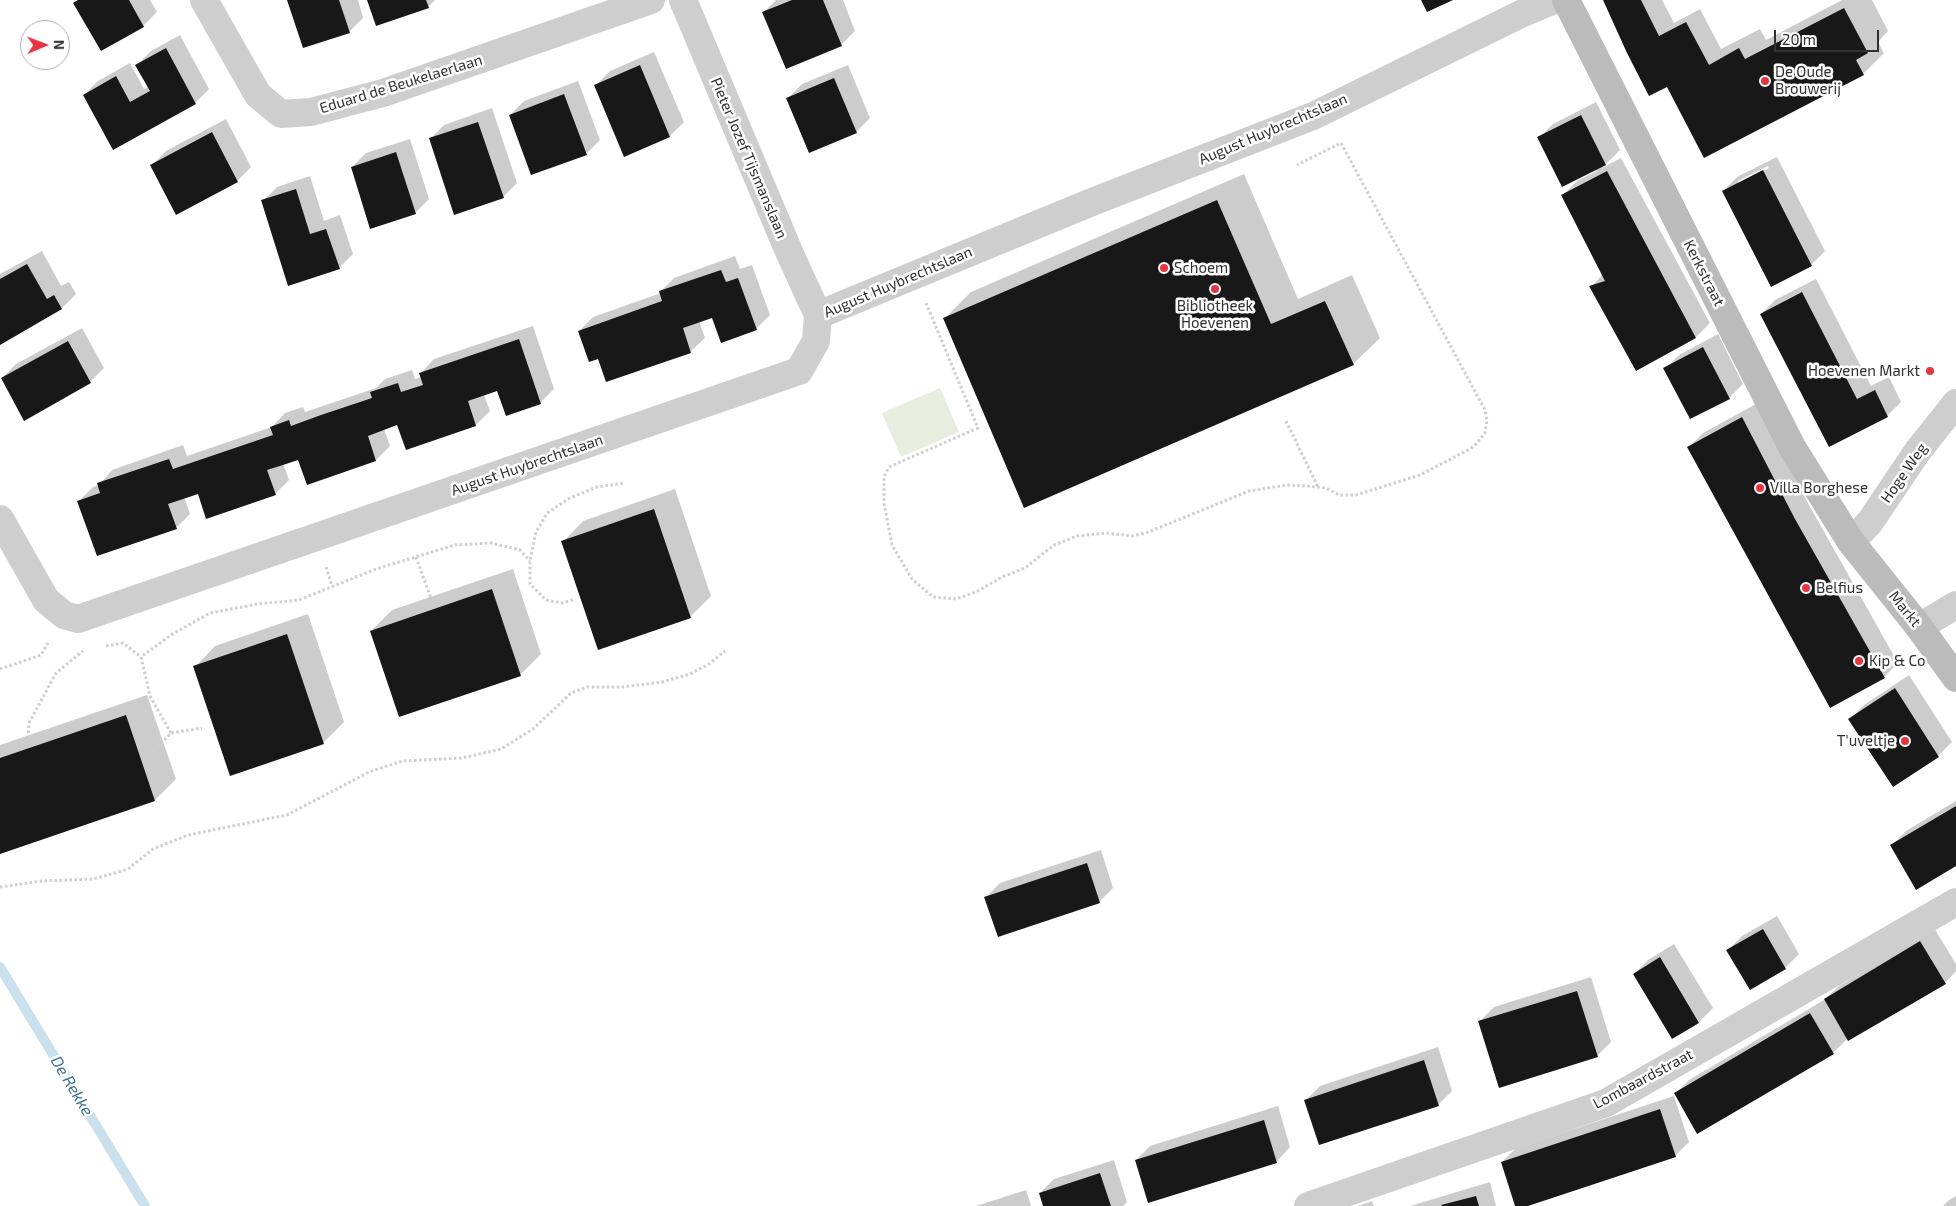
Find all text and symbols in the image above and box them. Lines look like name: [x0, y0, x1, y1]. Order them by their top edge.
north arrow: [20, 20, 70, 70]
scale bar: [1776, 20, 1881, 52]
text: 20 m: [1782, 30, 1816, 48]
text: N: [51, 40, 68, 50]
street label: Eduard de Beukelaerlaan: [317, 51, 485, 117]
place label: De Oude Brouwerij: [1775, 63, 1841, 98]
street label: Pieter Jozef Tijsmanslaan: [707, 75, 791, 241]
marker: De Oude Brouwerij: [1759, 75, 1771, 87]
street label: August Huybrechtslaan: [1196, 90, 1350, 168]
street label: Kerkstraat: [1680, 237, 1728, 309]
street label: August Huybrechtslaan: [821, 243, 975, 321]
place label: Schoem: [1174, 259, 1228, 277]
marker: Schoem: [1158, 262, 1170, 274]
marker: Bibliotheek Hoevenen: [1209, 283, 1221, 295]
place label: Bibliotheek Hoevenen: [1177, 297, 1253, 332]
place label: Hoevenen Markt: [1808, 362, 1920, 380]
marker: Hoevenen Markt: [1924, 365, 1936, 377]
street label: August Huybrechtslaan: [449, 431, 605, 499]
street label: Hoge Weg: [1877, 440, 1931, 506]
place label: Villa Borghese: [1770, 479, 1868, 497]
marker: Villa Borghese: [1754, 482, 1766, 494]
place label: Belfius: [1816, 579, 1863, 597]
marker: Belfius: [1800, 582, 1812, 594]
street label: Markt: [1885, 587, 1925, 631]
place label: Kip & Co: [1869, 652, 1926, 670]
marker: Kip & Co: [1853, 655, 1865, 667]
place label: T'uveltje: [1837, 732, 1895, 750]
marker: T'uveltje: [1899, 735, 1911, 747]
street label: Lombaardstraat: [1590, 1045, 1696, 1113]
water label: De Rekke: [47, 1053, 97, 1119]

